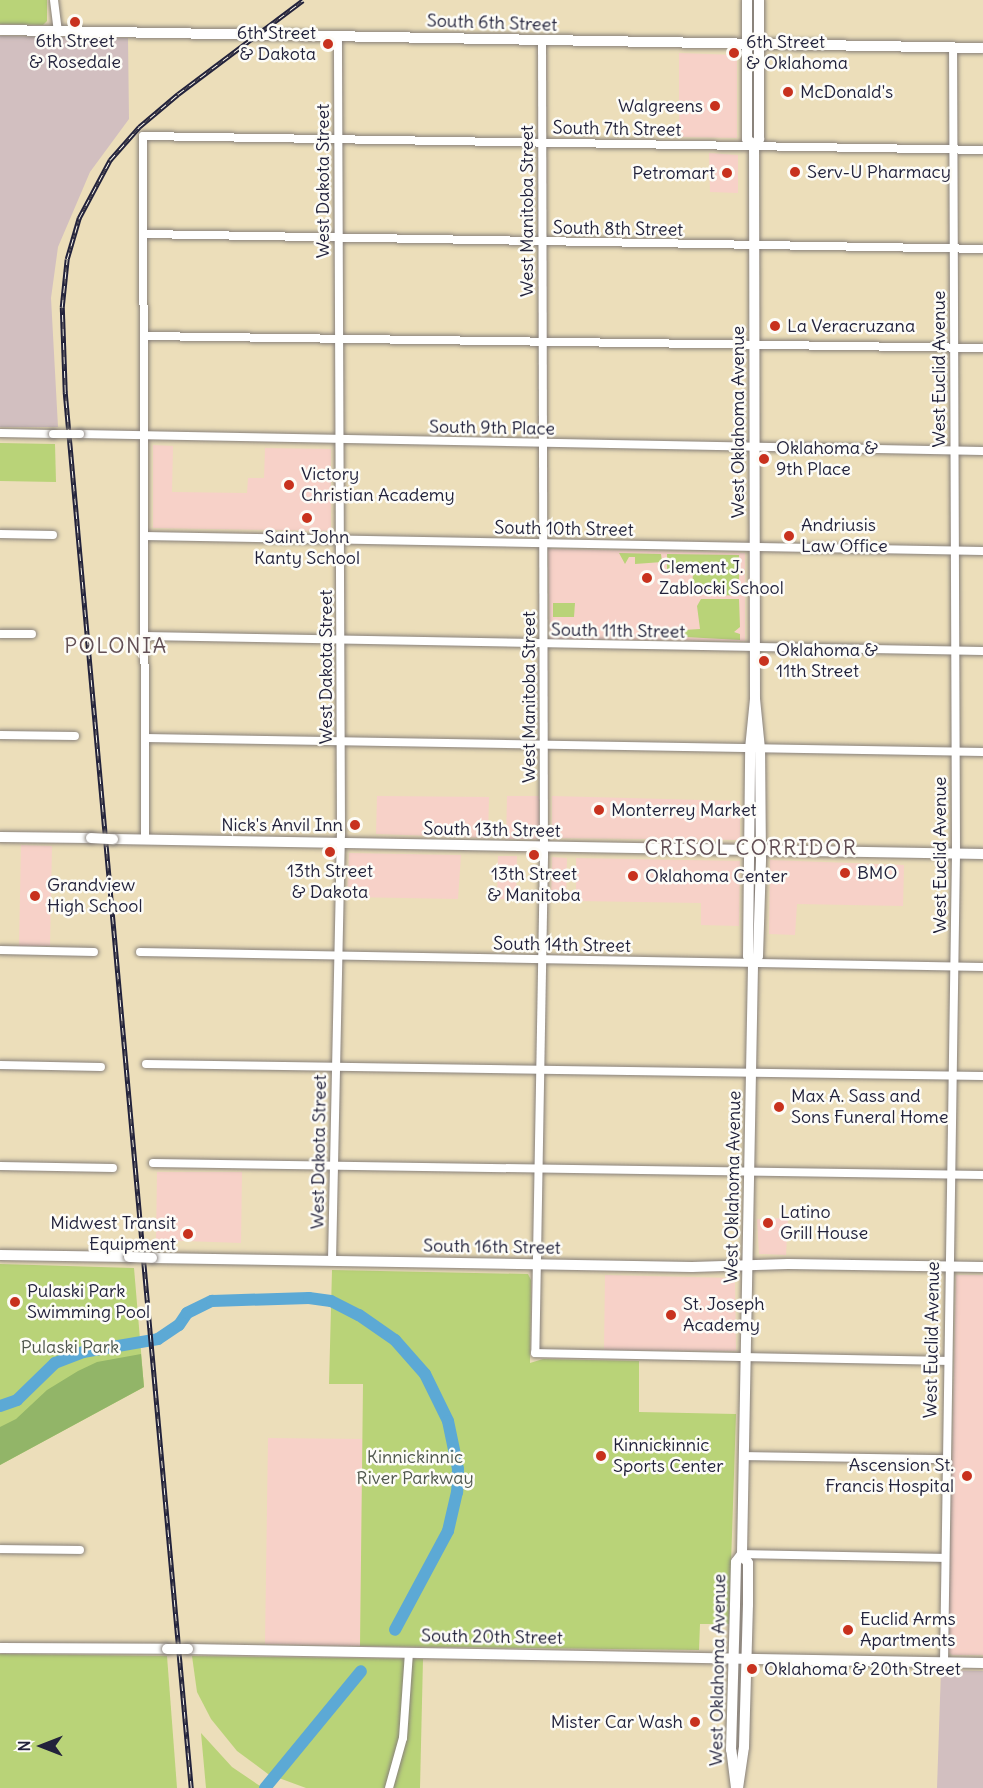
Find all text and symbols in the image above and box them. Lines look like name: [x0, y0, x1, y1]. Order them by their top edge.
street label: South 6th Street: [426, 10, 558, 36]
marker: 6th Street & Rosedale: [68, 15, 82, 29]
place label: 6th Street & Dakota: [237, 23, 316, 66]
place label: 6th Street & Rosedale: [29, 31, 121, 74]
place label: 6th Street & Oklahoma: [746, 32, 848, 74]
marker: 6th Street & Dakota: [321, 37, 335, 51]
marker: 6th Street & Oklahoma: [727, 46, 741, 60]
place label: McDonald's: [800, 81, 893, 103]
marker: McDonald's: [781, 85, 795, 99]
place label: Walgreens: [618, 95, 703, 117]
marker: Walgreens: [708, 99, 722, 113]
street label: West Dakota Street: [312, 104, 334, 258]
street label: South 7th Street: [552, 117, 682, 141]
street label: West Manitoba Street: [516, 125, 538, 297]
place label: Serv-U Pharmacy: [807, 161, 951, 183]
place label: Petromart: [632, 162, 715, 184]
marker: Serv-U Pharmacy: [788, 165, 802, 179]
marker: Petromart: [720, 166, 734, 180]
street label: South 8th Street: [553, 217, 683, 241]
street label: West Euclid Avenue: [928, 290, 950, 448]
place label: La Veracruzana: [787, 315, 915, 337]
marker: La Veracruzana: [768, 319, 782, 333]
street label: West Oklahoma Avenue: [727, 326, 749, 518]
street label: South 9th Place: [429, 416, 555, 440]
place label: Oklahoma & 9th Place: [776, 438, 878, 480]
marker: Oklahoma & 9th Place: [757, 452, 771, 466]
place label: Victory Christian Academy: [301, 464, 455, 506]
marker: Victory Christian Academy: [282, 478, 296, 492]
marker: Saint John Kanty School: [300, 511, 314, 525]
place label: Andriusis Law Office: [801, 515, 888, 558]
street label: South 10th Street: [494, 517, 634, 541]
place label: Saint John Kanty School: [254, 527, 360, 570]
marker: Andriusis Law Office: [782, 529, 796, 543]
place label: Clement J. Zablocki School: [659, 557, 784, 600]
marker: Clement J. Zablocki School: [640, 571, 654, 585]
street label: West Dakota Street: [315, 590, 337, 744]
street label: West Manitoba Street: [518, 611, 540, 783]
street label: South 11th Street: [551, 619, 685, 643]
district label: POLONIA: [64, 633, 168, 659]
place label: Oklahoma & 11th Street: [776, 640, 878, 682]
marker: Oklahoma & 11th Street: [757, 654, 771, 668]
street label: West Euclid Avenue: [929, 776, 951, 934]
place label: Monterrey Market: [611, 799, 757, 821]
marker: Monterrey Market: [592, 803, 606, 817]
place label: Nick's Anvil Inn: [221, 814, 343, 836]
marker: Nick's Anvil Inn: [348, 818, 362, 832]
street label: South 13th Street: [423, 818, 561, 842]
district label: CRISOL CORRIDOR: [644, 835, 858, 861]
marker: 13th Street & Dakota: [323, 845, 337, 859]
marker: 13th Street & Manitoba: [527, 848, 541, 862]
place label: 13th Street & Dakota: [287, 861, 373, 904]
place label: BMO: [857, 862, 897, 884]
place label: 13th Street & Manitoba: [487, 864, 581, 906]
place label: Oklahoma Center: [645, 865, 788, 887]
marker: BMO: [838, 866, 852, 880]
marker: Oklahoma Center: [626, 869, 640, 883]
place label: Grandview High School: [47, 875, 142, 918]
marker: Grandview High School: [28, 889, 42, 903]
street label: South 14th Street: [493, 933, 631, 957]
street label: West Dakota Street: [307, 1074, 331, 1230]
place label: Max A. Sass and Sons Funeral Home: [791, 1086, 948, 1128]
street label: West Oklahoma Avenue: [721, 1091, 745, 1283]
marker: Max A. Sass and Sons Funeral Home: [772, 1100, 786, 1114]
place label: Latino Grill House: [780, 1202, 868, 1244]
place label: Midwest Transit Equipment: [50, 1213, 176, 1256]
marker: Latino Grill House: [761, 1216, 775, 1230]
marker: Midwest Transit Equipment: [181, 1227, 195, 1241]
street label: South 16th Street: [423, 1235, 561, 1259]
street label: West Euclid Avenue: [920, 1261, 944, 1419]
place label: Pulaski Park Swimming Pool: [27, 1281, 150, 1324]
place label: St. Joseph Academy: [683, 1294, 765, 1336]
marker: Pulaski Park Swimming Pool: [8, 1295, 22, 1309]
marker: St. Joseph Academy: [664, 1308, 678, 1322]
park label: Pulaski Park: [21, 1336, 119, 1358]
place label: Kinnickinnic Sports Center: [613, 1435, 724, 1478]
park label: Kinnickinnic River Parkway: [356, 1447, 474, 1490]
marker: Kinnickinnic Sports Center: [594, 1449, 608, 1463]
place label: Ascension St. Francis Hospital: [825, 1455, 954, 1498]
marker: Ascension St. Francis Hospital: [958, 1467, 976, 1485]
street label: West Oklahoma Avenue: [706, 1574, 730, 1766]
place label: Euclid Arms Apartments: [860, 1609, 956, 1652]
marker: Euclid Arms Apartments: [841, 1623, 855, 1637]
street label: South 20th Street: [421, 1625, 563, 1649]
place label: Oklahoma & 20th Street: [764, 1658, 961, 1680]
marker: Oklahoma & 20th Street: [745, 1662, 759, 1676]
place label: Mister Car Wash: [551, 1711, 683, 1733]
marker: Mister Car Wash: [688, 1715, 702, 1729]
north arrow: [12, 1716, 72, 1776]
text: N: [14, 1740, 34, 1752]

